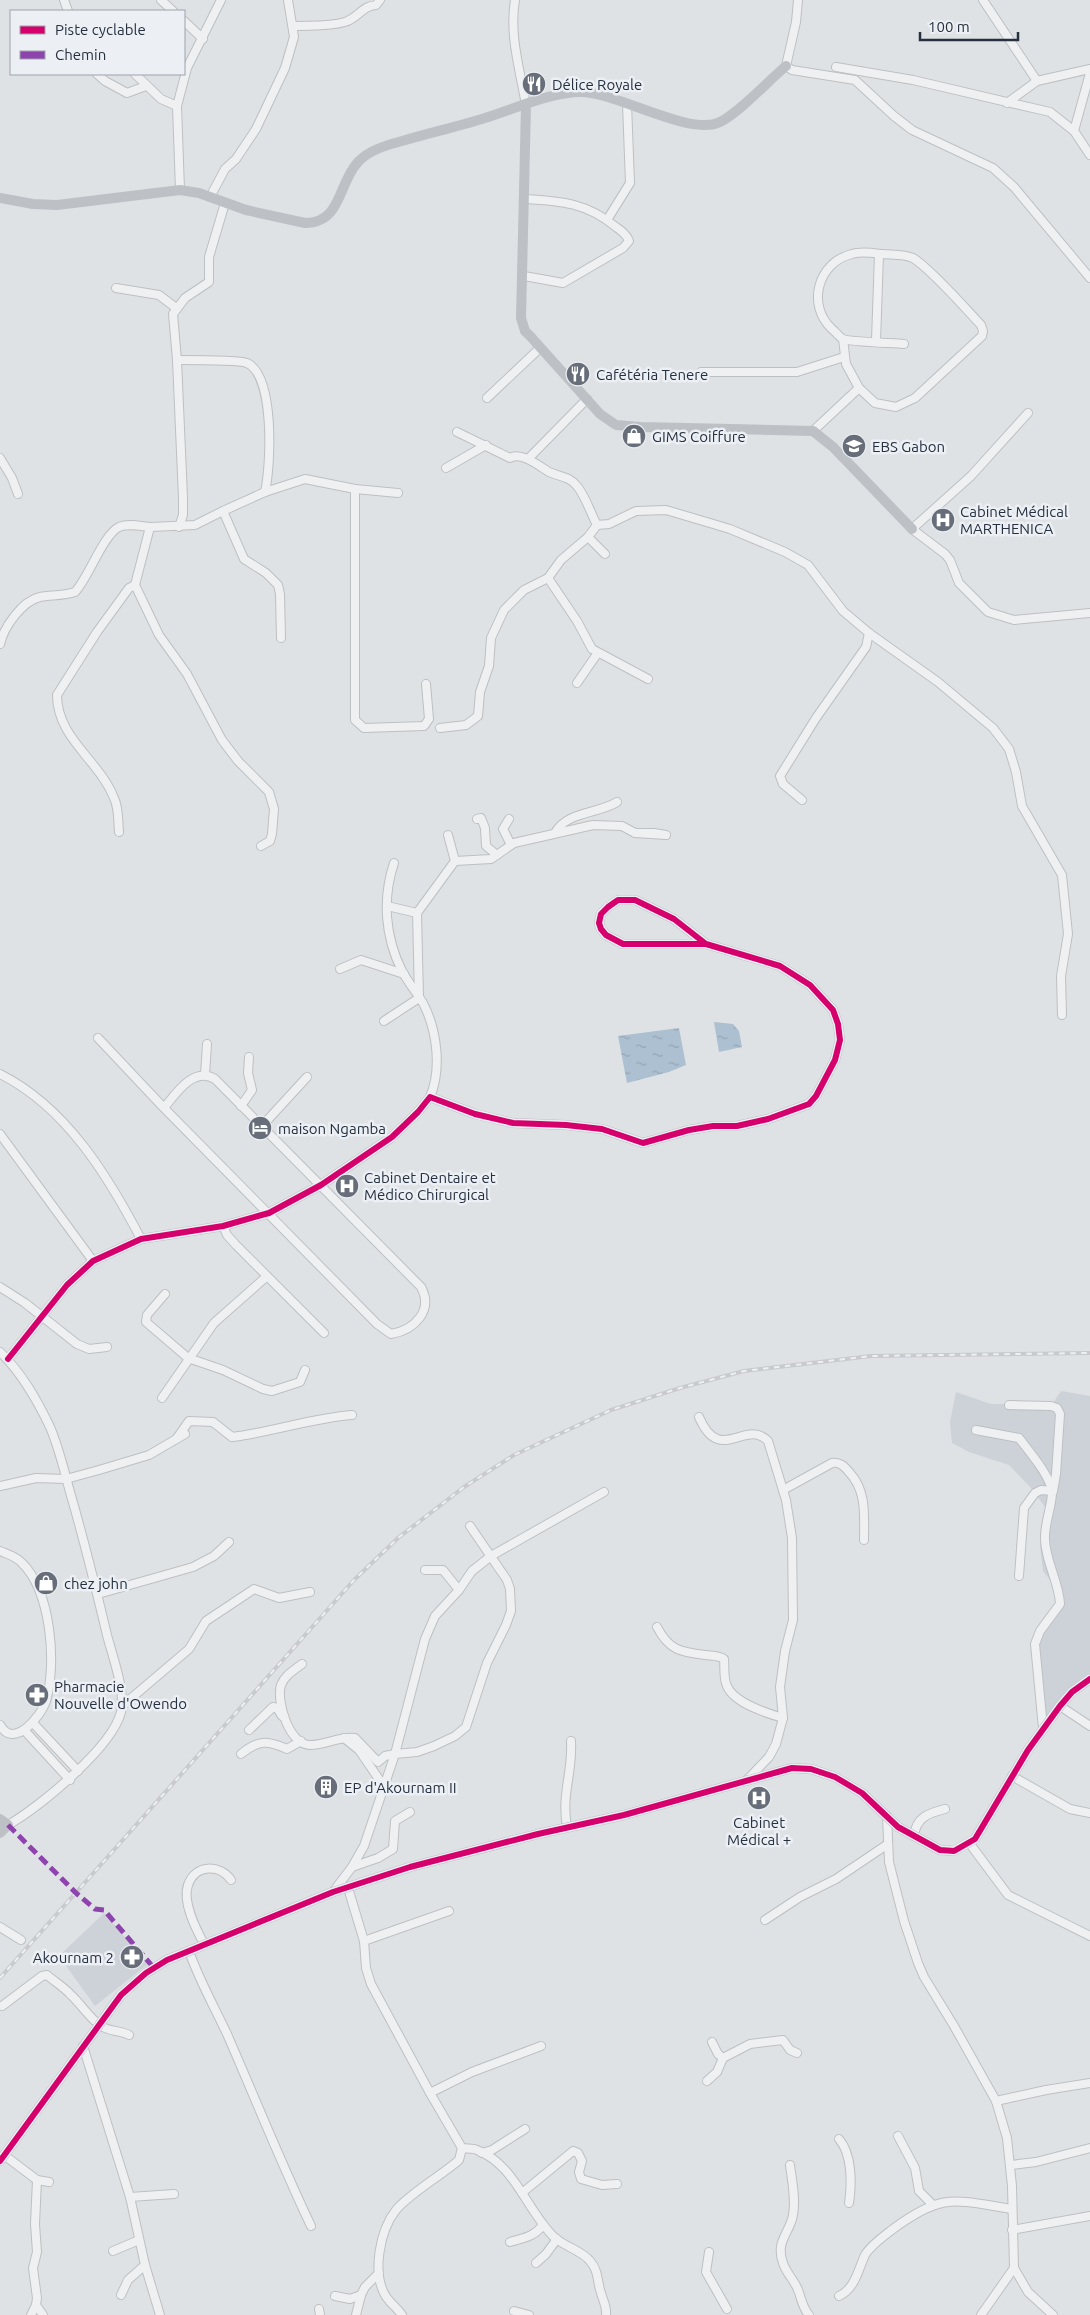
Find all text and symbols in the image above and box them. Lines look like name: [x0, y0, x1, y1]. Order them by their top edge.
legend: [10, 10, 185, 75]
scale bar: [920, 10, 1018, 42]
text: 100 m: [928, 18, 970, 35]
text: Piste cyclable: [55, 21, 146, 38]
text: Chemin: [55, 46, 106, 63]
restaurant icon: Délice Royale: [521, 71, 547, 97]
place label: Délice Royale: [552, 76, 642, 93]
restaurant icon: Cafétéria Tenere: [565, 361, 591, 387]
place label: Cafétéria Tenere: [596, 366, 708, 383]
shop icon: GIMS Coiffure: [621, 423, 647, 449]
place label: GIMS Coiffure: [652, 428, 746, 445]
school or university icon: EBS Gabon: [841, 433, 867, 459]
place label: EBS Gabon: [872, 438, 945, 455]
place label: Cabinet Médical MARTHENICA: [960, 503, 1068, 537]
hospital icon: Cabinet Médical MARTHENICA: [930, 507, 956, 533]
hotel icon: maison Ngamba: [247, 1115, 273, 1141]
place label: maison Ngamba: [278, 1120, 386, 1137]
place label: Cabinet Dentaire et Médico Chirurgical: [364, 1169, 496, 1203]
hospital icon: Cabinet Dentaire et Médico Chirurgical: [334, 1173, 360, 1199]
shop icon: chez john: [33, 1570, 59, 1596]
place label: chez john: [64, 1575, 128, 1592]
place label: Pharmacie Nouvelle d'Owendo: [54, 1678, 187, 1712]
pharmacy icon: Pharmacie Nouvelle d'Owendo: [24, 1682, 50, 1708]
building icon: EP d'Akournam II: [313, 1774, 339, 1800]
place label: EP d'Akournam II: [344, 1779, 457, 1796]
hospital icon: Cabinet Médical +: [746, 1785, 772, 1811]
place label: Cabinet Médical +: [727, 1814, 791, 1848]
pharmacy icon: Akournam 2: [119, 1944, 145, 1970]
place label: Akournam 2: [33, 1949, 114, 1966]

